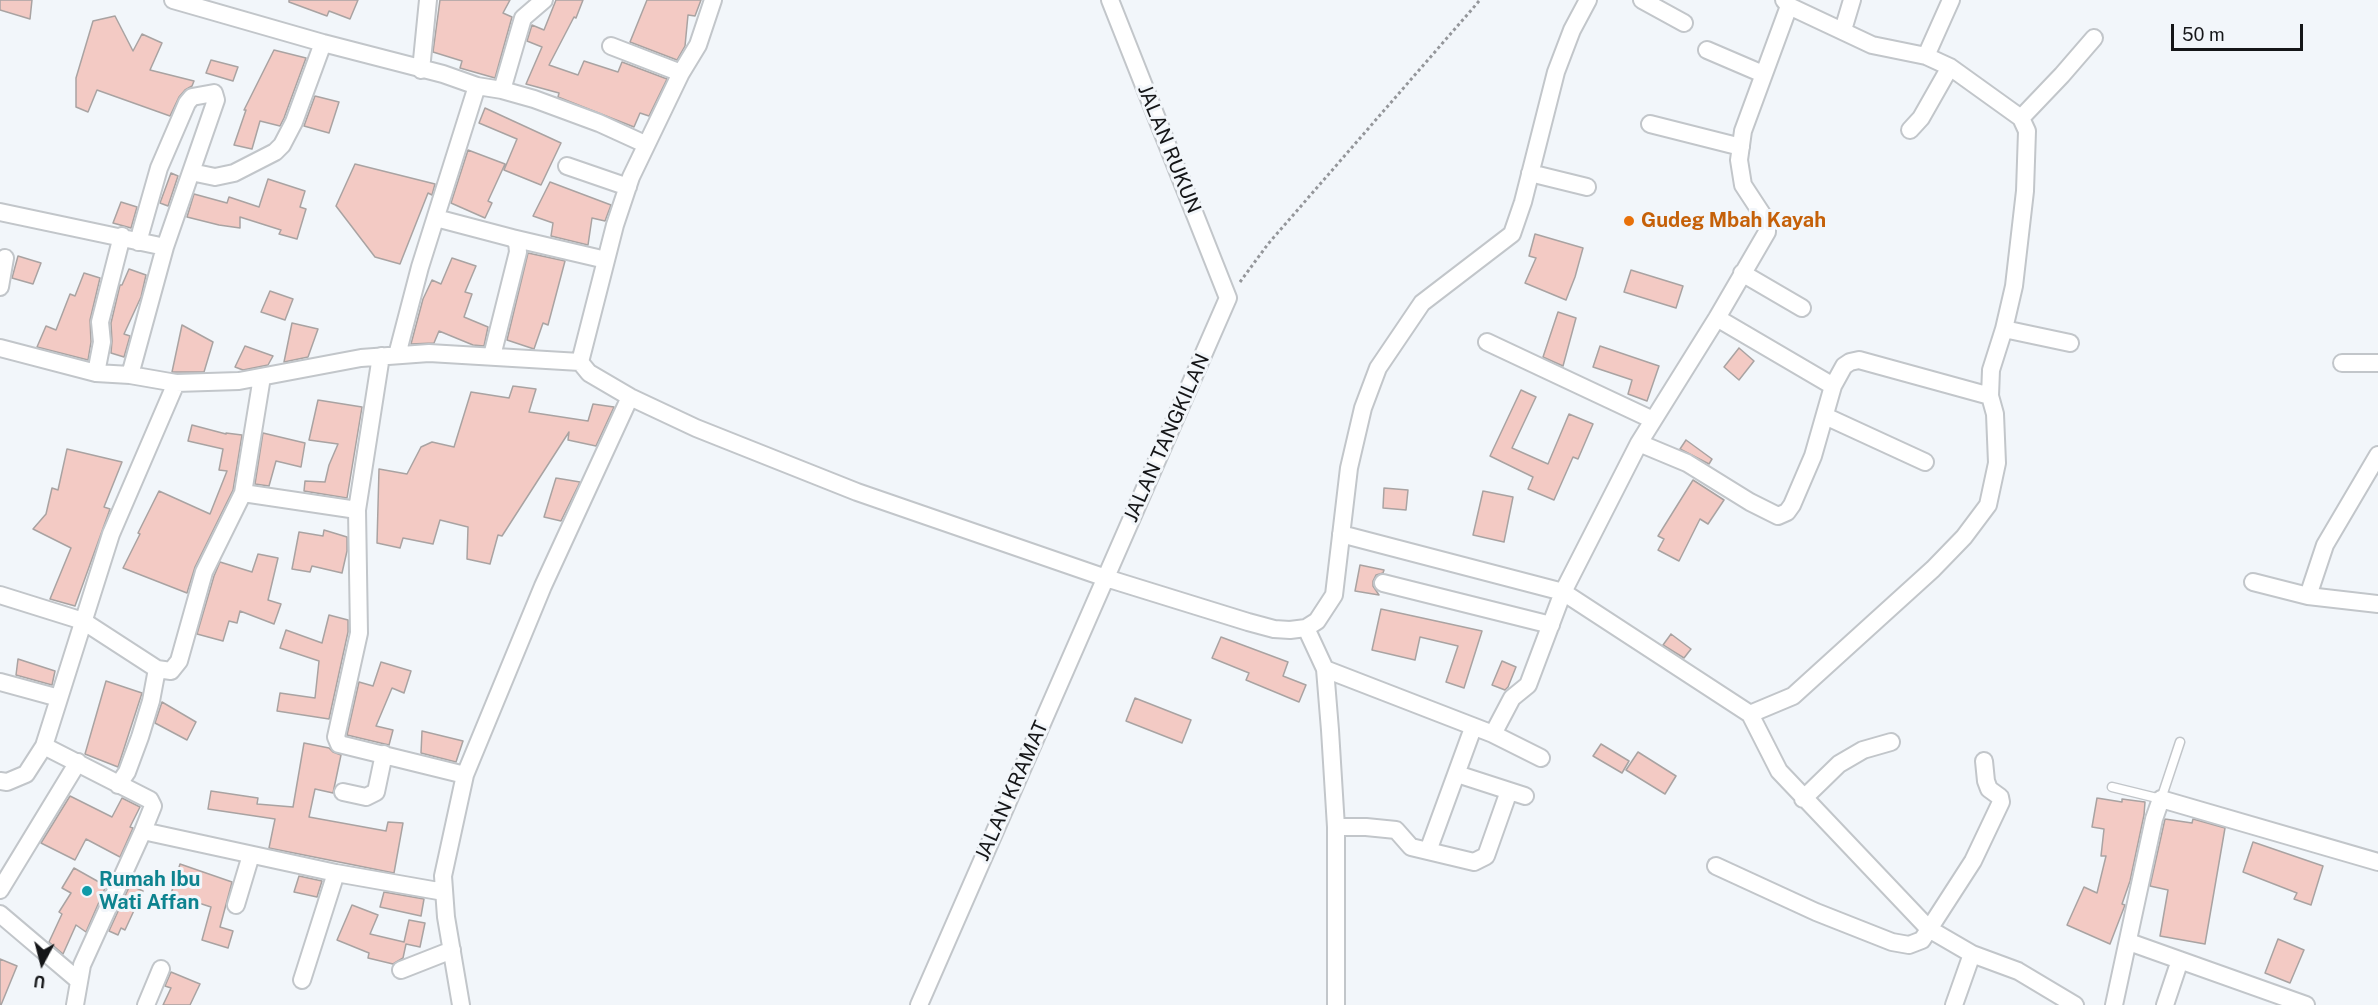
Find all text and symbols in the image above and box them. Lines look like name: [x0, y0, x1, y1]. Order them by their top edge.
scale bar: [2174, 12, 2306, 50]
text: 50 m: [2182, 24, 2225, 45]
street label: JALAN RUKUN: [1132, 81, 1206, 217]
place label: Gudeg Mbah Kayah: [1641, 209, 1826, 233]
marker: Gudeg Mbah Kayah: [1622, 214, 1636, 228]
street label: JALAN TANGKILAN: [1119, 350, 1215, 526]
street label: JALAN KRAMAT: [970, 717, 1054, 865]
place label: Rumah Ibu Wati Affan: [99, 868, 200, 915]
marker: Rumah Ibu Wati Affan: [80, 884, 94, 898]
north arrow: [12, 933, 72, 993]
text: U: [33, 971, 47, 991]

